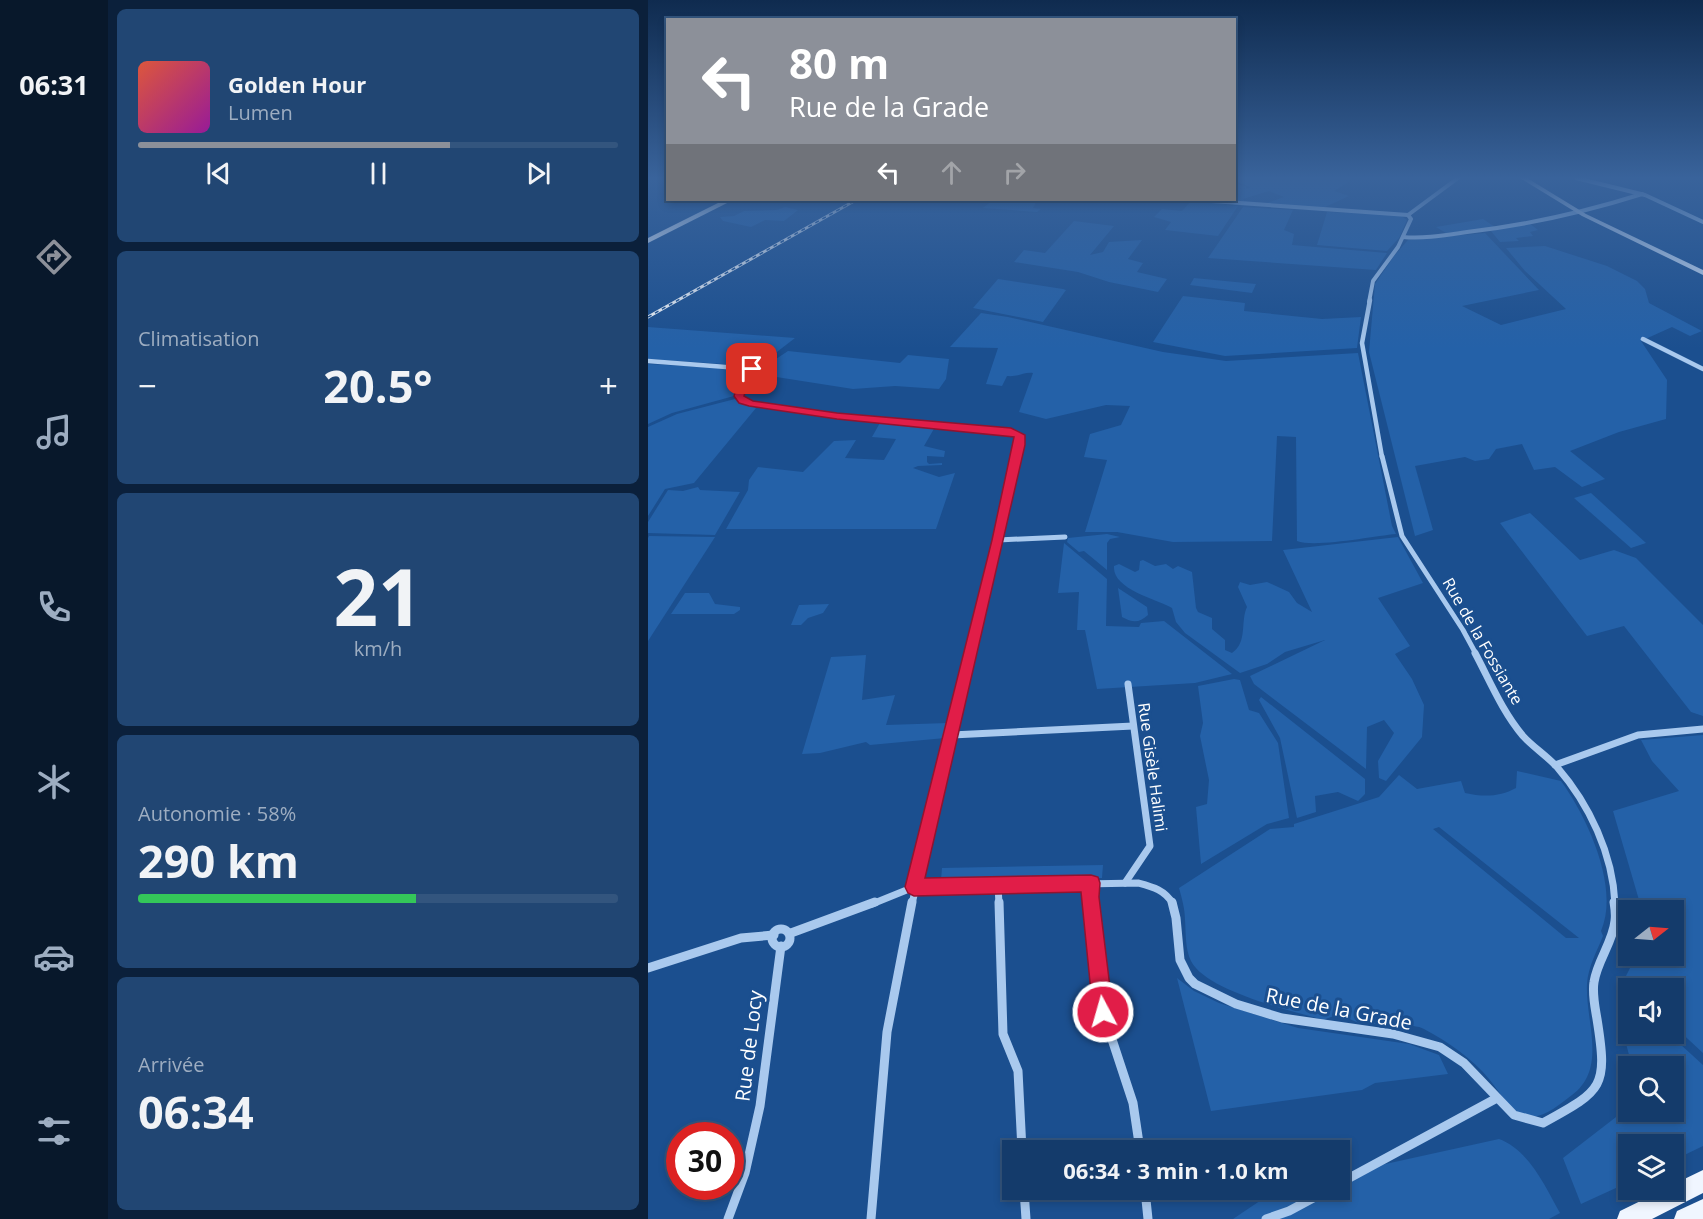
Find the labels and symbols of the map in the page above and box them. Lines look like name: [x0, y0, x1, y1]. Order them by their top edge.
pin: [726, 343, 777, 394]
street label: Rue de la Fossiante: [1438, 573, 1528, 709]
street label: Rue Gisèle Halimi: [1133, 701, 1173, 833]
north arrow: [1618, 900, 1684, 966]
position arrow: [1071, 980, 1135, 1044]
street label: Rue de la Grade: [1264, 981, 1414, 1036]
street label: Rue de Locy: [728, 988, 769, 1103]
speed limit sign: 30: [666, 1122, 744, 1200]

